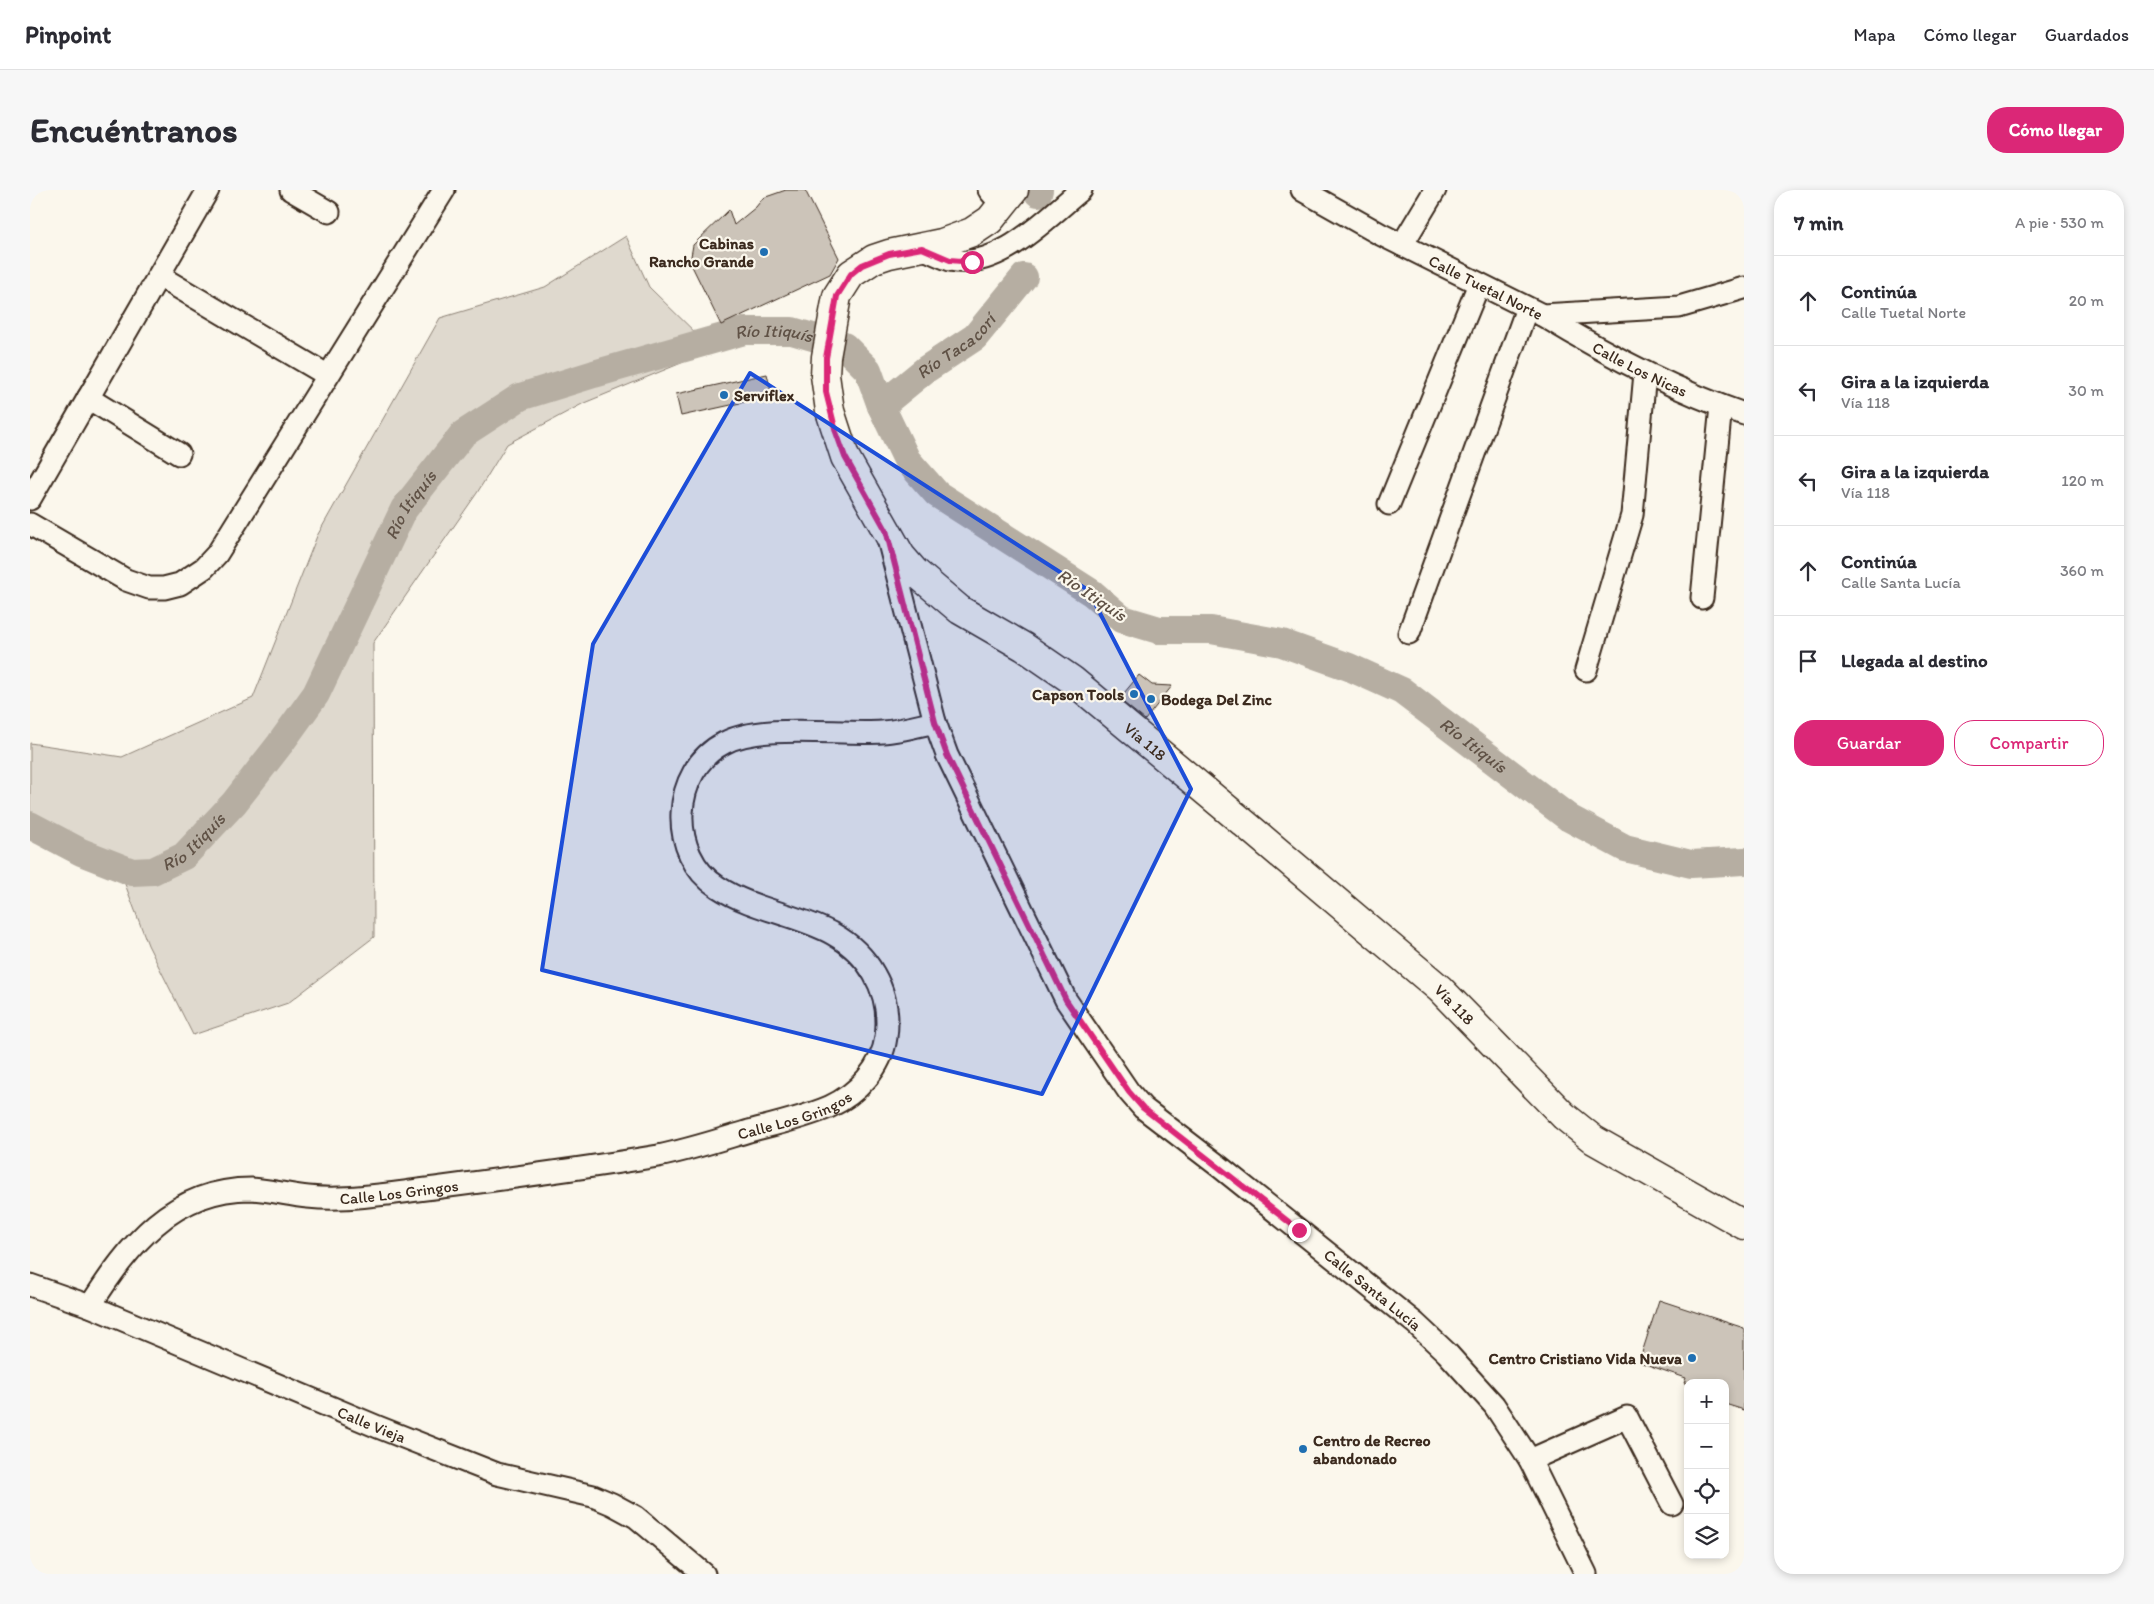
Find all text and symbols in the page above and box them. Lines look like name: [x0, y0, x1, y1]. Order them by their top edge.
text: Pinpoint: [25, 20, 111, 49]
text: Mapa: [1854, 24, 1895, 46]
text: Cómo llegar: [1923, 24, 2017, 46]
text: Guardados: [2045, 24, 2129, 46]
button: Cómo llegar: [1987, 107, 2124, 153]
text: Encuéntranos: [30, 109, 238, 151]
text: 7 min: [1794, 210, 1843, 235]
text: A pie · 530 m: [2015, 213, 2104, 232]
place label: Cabinas Rancho Grande: [649, 234, 754, 271]
marker: Cabinas Rancho Grande: [758, 246, 770, 258]
street label: Calle Tuetal Norte: [1426, 250, 1546, 323]
route start: [961, 251, 984, 274]
text: Continúa: [1841, 280, 1917, 303]
icon: ahead: [1794, 287, 1822, 315]
text: 20 m: [2069, 291, 2104, 310]
text: Calle Tuetal Norte: [1841, 303, 1966, 322]
water label: Río Tacacorí: [912, 307, 1002, 384]
water label: Río Itiquís: [732, 319, 816, 348]
street label: Calle Los Nicas: [1589, 337, 1690, 400]
text: Gira a la izquierda: [1841, 370, 1989, 393]
icon: left: [1794, 377, 1822, 405]
text: 30 m: [2068, 381, 2104, 400]
place label: Serviflex: [734, 386, 795, 405]
marker: Serviflex: [718, 389, 730, 401]
text: Vía 118: [1841, 393, 1890, 412]
text: Gira a la izquierda: [1841, 460, 1989, 483]
water label: Río Itiquís: [380, 465, 442, 543]
icon: left: [1794, 467, 1822, 495]
text: 120 m: [2061, 471, 2104, 490]
text: Vía 118: [1841, 483, 1890, 502]
text: Continúa: [1841, 550, 1917, 573]
icon: ahead: [1794, 557, 1822, 585]
text: 360 m: [2060, 561, 2104, 580]
water label: Río Itiquís: [1053, 564, 1132, 627]
text: Calle Santa Lucía: [1841, 573, 1961, 592]
icon: arrive: [1794, 647, 1822, 675]
text: Llegada al destino: [1841, 649, 1988, 672]
place label: Capson Tools: [1032, 685, 1124, 705]
marker: Capson Tools: [1128, 688, 1140, 700]
place label: Bodega Del Zinc: [1161, 690, 1273, 710]
marker: Bodega Del Zinc: [1145, 693, 1157, 705]
water label: Río Itiquís: [1435, 713, 1512, 778]
street label: Vía 118: [1121, 718, 1171, 764]
button: Guardar: [1794, 720, 1944, 766]
button: Compartir: [1954, 720, 2104, 766]
water label: Río Itiquís: [158, 807, 231, 876]
street label: Vía 118: [1431, 980, 1479, 1029]
street label: Calle Los Gringos: [735, 1087, 855, 1143]
street label: Calle Los Gringos: [339, 1175, 460, 1208]
route end: [1288, 1219, 1311, 1242]
street label: Calle Santa Lucía: [1320, 1245, 1426, 1335]
place label: Centro Cristiano Vida Nueva: [1488, 1349, 1682, 1368]
marker: Centro Cristiano Vida Nueva: [1686, 1352, 1698, 1364]
map controls: [1684, 1379, 1729, 1559]
button: +: [1684, 1379, 1729, 1424]
street label: Calle Vieja: [335, 1402, 409, 1447]
button: −: [1684, 1424, 1729, 1469]
place label: Centro de Recreo abandonado: [1313, 1431, 1431, 1468]
marker: Centro de Recreo abandonado: [1297, 1443, 1309, 1455]
button: locate: [1684, 1469, 1729, 1514]
button: layers: [1684, 1514, 1729, 1559]

